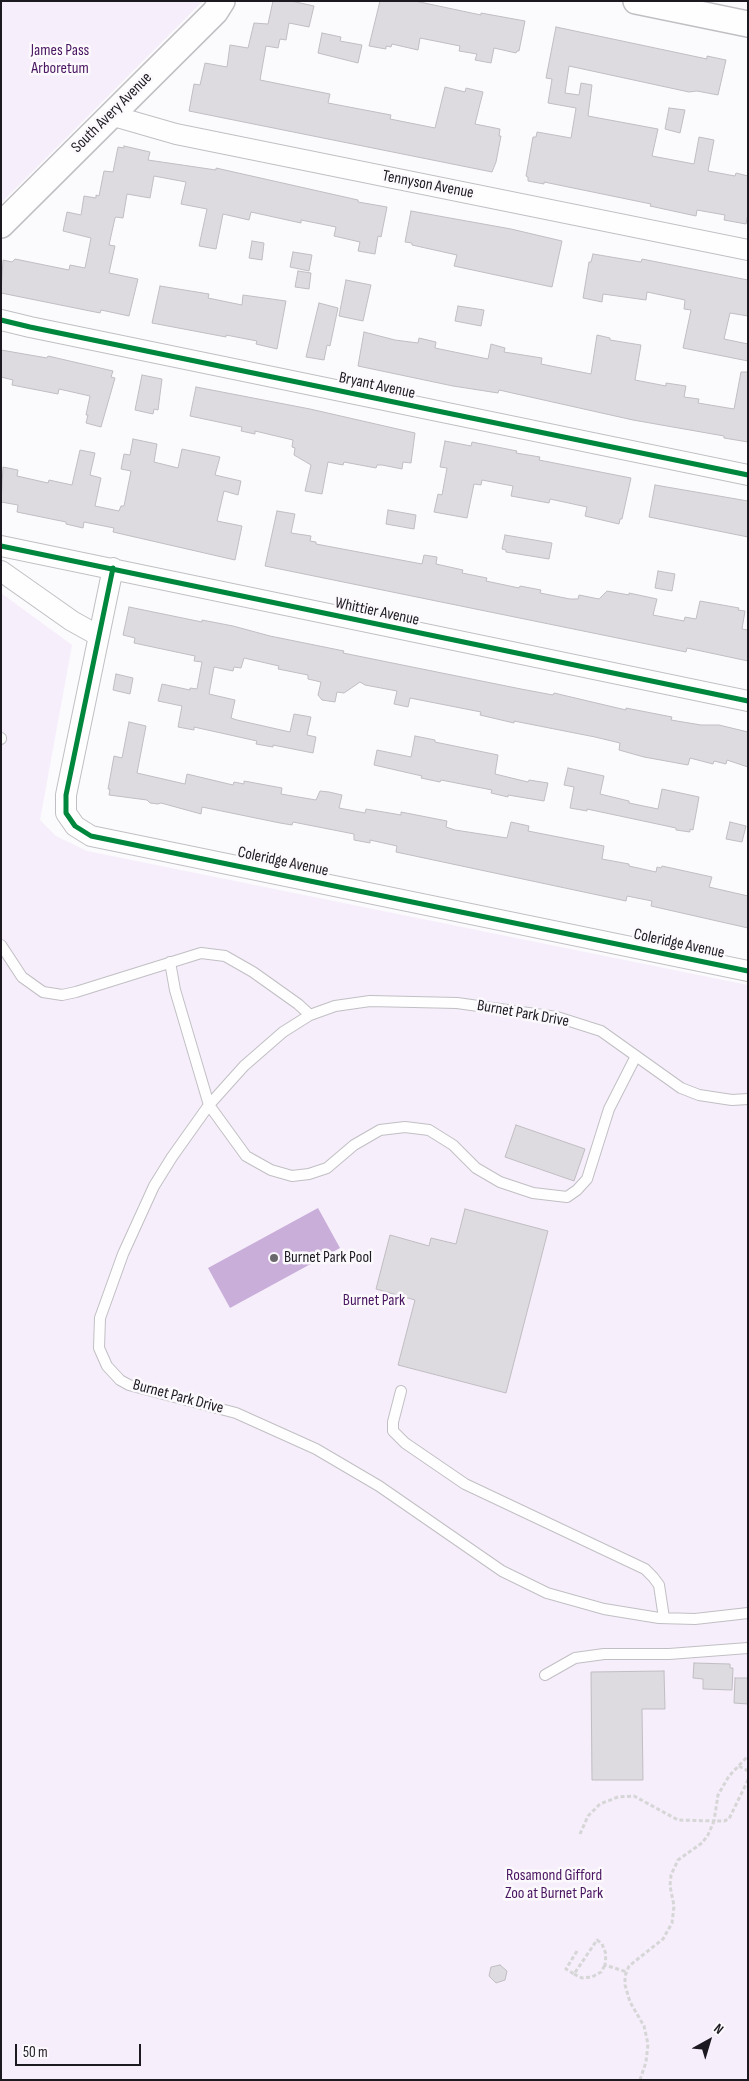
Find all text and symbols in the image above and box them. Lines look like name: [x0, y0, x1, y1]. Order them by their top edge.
park label: James Pass Arboretum: [31, 41, 89, 79]
street label: South Avery Avenue: [68, 69, 156, 157]
street label: Tennyson Avenue: [381, 167, 475, 203]
street label: Bryant Avenue: [337, 369, 417, 403]
street label: Whittier Avenue: [333, 594, 421, 630]
street label: Coleridge Avenue: [236, 843, 330, 881]
street label: Coleridge Avenue: [632, 925, 726, 963]
street label: Burnet Park Drive: [476, 996, 570, 1032]
place label: Burnet Park Pool: [284, 1248, 372, 1268]
marker: Burnet Park Pool: [268, 1252, 280, 1264]
park label: Burnet Park: [343, 1291, 405, 1311]
street label: Burnet Park Drive: [131, 1376, 225, 1418]
park label: Rosamond Gifford Zoo at Burnet Park: [505, 1866, 603, 1904]
north arrow: [684, 2016, 734, 2066]
text: N: [710, 2020, 727, 2038]
scale bar: [18, 2034, 144, 2066]
text: 50 m: [23, 2043, 48, 2062]

